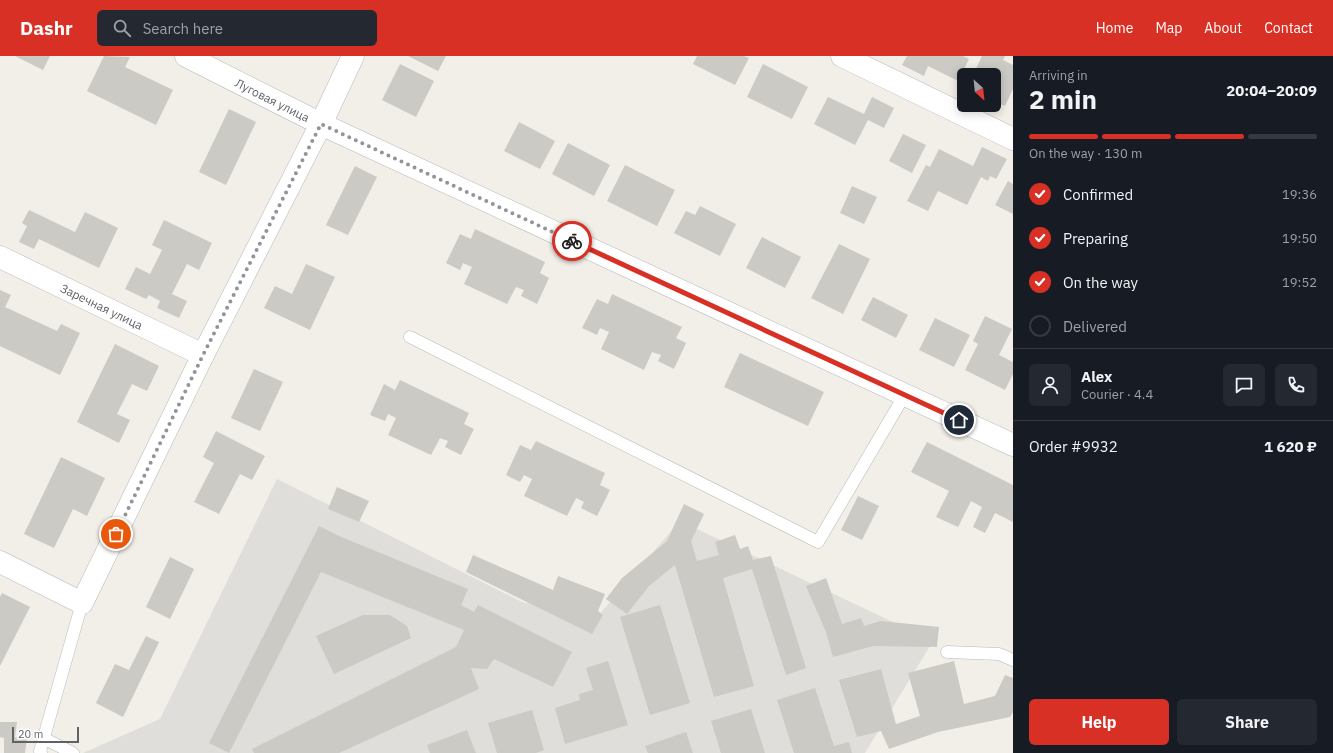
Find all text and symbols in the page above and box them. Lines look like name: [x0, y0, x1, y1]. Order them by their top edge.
search box: [97, 10, 377, 46]
text: Dashr: [20, 16, 73, 40]
icon: search: [111, 17, 133, 39]
text: Search here: [143, 19, 223, 38]
text: Home: [1096, 19, 1133, 37]
text: Map: [1155, 19, 1182, 37]
text: About: [1204, 19, 1242, 37]
text: Contact: [1264, 19, 1313, 37]
text: Arriving in: [1029, 67, 1088, 84]
north arrow: [957, 68, 1001, 112]
map controls: [957, 68, 1001, 112]
street label: Луговая улица: [233, 75, 313, 125]
text: 20:04–20:09: [1226, 81, 1317, 100]
text: 2 min: [1029, 82, 1097, 116]
text: On the way · 130 m: [1029, 145, 1142, 162]
icon: check: [1029, 183, 1051, 205]
text: Confirmed: [1063, 185, 1133, 204]
text: 19:36: [1282, 186, 1317, 203]
courier: [552, 221, 592, 261]
icon: check: [1029, 227, 1051, 249]
text: Preparing: [1063, 229, 1128, 248]
icon: bike: [561, 230, 583, 252]
text: 19:50: [1282, 230, 1317, 247]
icon: check: [1029, 271, 1051, 293]
text: On the way: [1063, 273, 1138, 292]
text: 19:52: [1282, 274, 1317, 291]
street label: Заречная улица: [58, 280, 146, 333]
text: Delivered: [1063, 317, 1127, 336]
button: person: [1029, 364, 1071, 406]
button: chat: [1223, 364, 1265, 406]
button: phone: [1275, 364, 1317, 406]
text: Alex: [1081, 367, 1112, 386]
text: Courier · 4.4: [1081, 386, 1153, 403]
pin: [942, 403, 976, 437]
icon: home: [948, 409, 970, 431]
text: Order #9932: [1029, 437, 1118, 456]
text: 1 620 ₽: [1264, 437, 1317, 456]
pin: [99, 517, 133, 551]
icon: bag: [105, 523, 127, 545]
button: Help: [1029, 699, 1169, 745]
button: Share: [1177, 699, 1317, 745]
scale bar: [12, 725, 79, 744]
text: 20 m: [18, 727, 43, 741]

